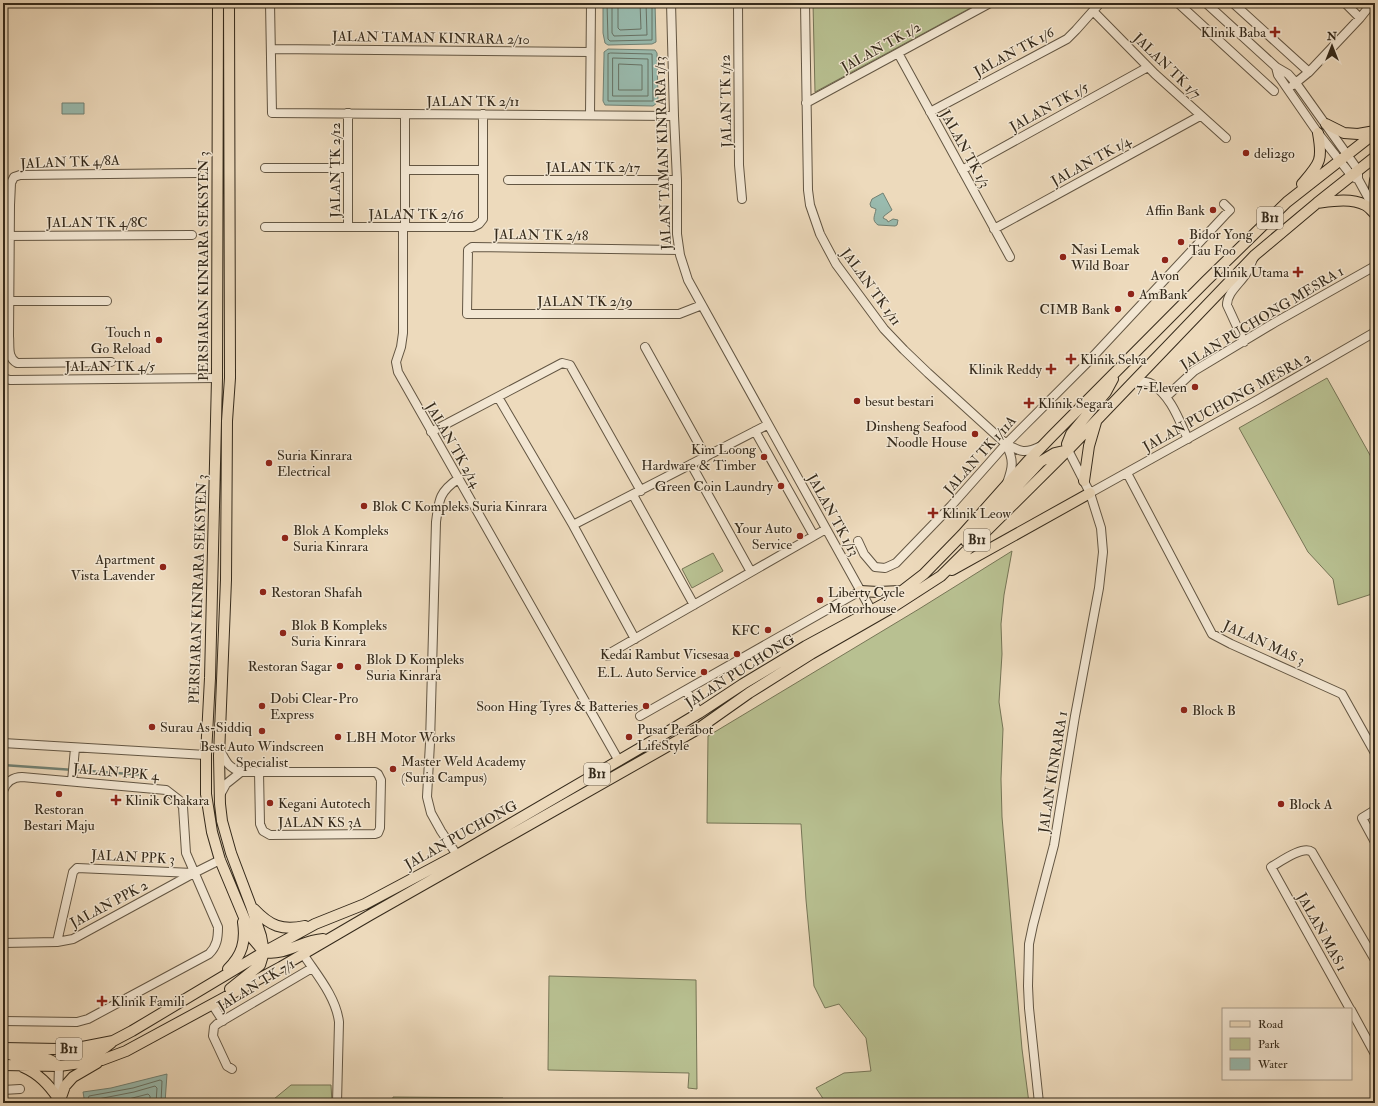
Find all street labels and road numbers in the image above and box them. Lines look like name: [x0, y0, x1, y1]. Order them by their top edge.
street label: JALAN TK 1/2: [837, 18, 924, 76]
street label: JALAN TK 1/6: [970, 23, 1058, 81]
street label: JALAN TAMAN KINRARA 2/10: [331, 28, 530, 48]
street label: JALAN TK 1/7: [1129, 29, 1205, 103]
street label: JALAN TK 1/12: [717, 54, 735, 149]
street label: JALAN TAMAN KINRARA 1/13: [651, 56, 675, 251]
street label: JALAN TK 1/5: [1006, 78, 1092, 136]
street label: JALAN TK 2/11: [425, 93, 520, 110]
street label: JALAN TK 1/3: [936, 106, 993, 191]
street label: JALAN TK 2/12: [327, 122, 344, 219]
street label: JALAN TK 1/4: [1047, 131, 1135, 190]
street label: PERSIARAN KINRARA SEKSYEN 3: [195, 151, 212, 381]
street label: JALAN TK 4/8A: [19, 152, 120, 172]
street label: JALAN TK 2/17: [545, 159, 641, 176]
street label: JALAN TK 2/16: [367, 206, 465, 223]
road number: B11: [1257, 207, 1283, 229]
street label: JALAN TK 4/8C: [46, 214, 147, 231]
street label: JALAN TK 2/18: [492, 226, 589, 244]
street label: JALAN TK 1/11: [837, 244, 905, 329]
street label: JALAN PUCHONG MESRA 1: [1176, 262, 1347, 374]
street label: JALAN TK 2/19: [536, 293, 633, 310]
street label: JALAN PUCHONG MESRA 2: [1139, 349, 1314, 456]
street label: JALAN TK 4/5: [64, 358, 156, 375]
street label: JALAN TK 2/14: [421, 398, 485, 492]
street label: JALAN TK 1/11A: [940, 412, 1020, 499]
street label: JALAN TK 1/13: [803, 470, 863, 559]
street label: PERSIARAN KINRARA SEKSYEN 3: [185, 474, 211, 704]
road number: B11: [964, 529, 990, 551]
street label: JALAN MAS 3: [1220, 616, 1307, 669]
street label: JALAN PUCHONG: [681, 630, 798, 712]
street label: JALAN KINRARA 1: [1035, 710, 1071, 835]
street label: JALAN PPK 4: [71, 760, 161, 784]
road number: B11: [584, 763, 610, 785]
street label: JALAN PUCHONG: [401, 797, 520, 873]
street label: JALAN KS 3A: [277, 814, 362, 831]
street label: JALAN PPK 3: [90, 846, 175, 868]
street label: JALAN PPK 2: [66, 876, 151, 932]
street label: JALAN MAS 1: [1293, 889, 1351, 974]
street label: JALAN TK 7/1: [213, 955, 298, 1015]
road number: B11: [56, 1038, 82, 1060]

